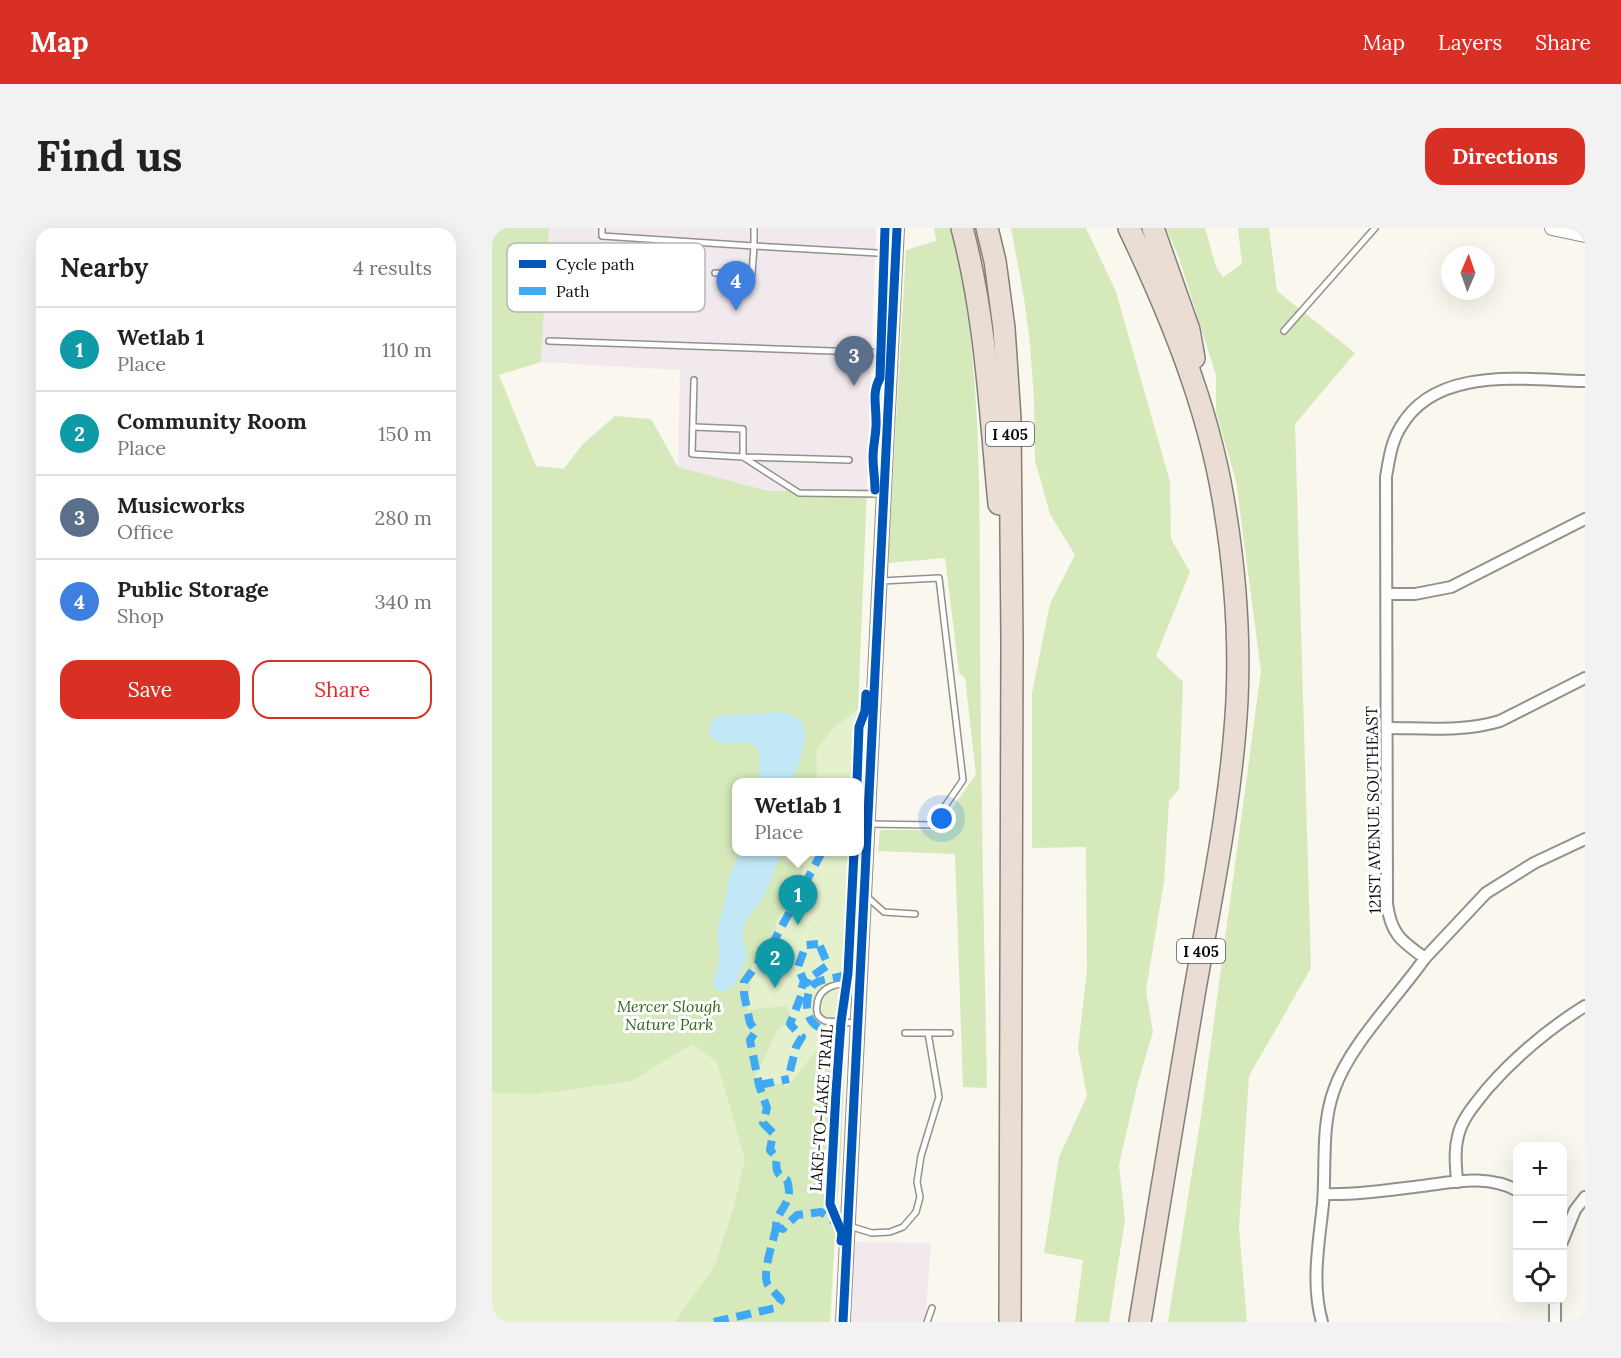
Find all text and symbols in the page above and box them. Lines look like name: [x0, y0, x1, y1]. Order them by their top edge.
text: Map: [30, 24, 89, 60]
text: Map: [1362, 29, 1405, 56]
text: Layers: [1438, 29, 1502, 56]
text: Share: [1535, 29, 1591, 56]
button: Directions: [1425, 128, 1585, 185]
text: Find us: [36, 129, 182, 183]
legend: [507, 243, 705, 312]
north arrow: [1441, 246, 1495, 300]
text: Nearby: [60, 251, 148, 284]
text: Cycle path: [556, 254, 635, 274]
text: 4 results: [353, 255, 432, 280]
pin: 4: [716, 262, 756, 311]
text: Path: [556, 281, 590, 301]
text: Wetlab 1: [117, 323, 205, 351]
pin: 3: [834, 336, 874, 386]
text: 1: [75, 337, 84, 362]
text: 110 m: [382, 337, 432, 362]
text: Place: [117, 351, 166, 376]
text: Community Room: [117, 407, 307, 435]
text: 2: [74, 421, 85, 446]
text: 150 m: [378, 421, 432, 446]
road number: I 405: [986, 422, 1034, 446]
text: Place: [117, 435, 166, 460]
text: Musicworks: [117, 491, 245, 519]
text: 3: [74, 505, 85, 530]
text: 280 m: [374, 505, 432, 530]
text: Office: [117, 519, 174, 544]
text: Public Storage: [117, 575, 269, 603]
text: 4: [74, 589, 85, 614]
text: 340 m: [374, 589, 432, 614]
text: Shop: [117, 603, 164, 628]
button: Save: [60, 660, 240, 719]
button: Share: [252, 660, 432, 719]
street label: 121ST AVENUE SOUTHEAST: [1361, 706, 1385, 914]
popup: [732, 778, 864, 856]
text: Wetlab 1: [754, 791, 842, 819]
your location: [927, 804, 956, 833]
text: Place: [754, 819, 803, 844]
pin: 1: [778, 876, 818, 925]
pin: 2: [756, 938, 794, 988]
road number: I 405: [1177, 939, 1225, 963]
park label: Mercer Slough Nature Park: [617, 996, 721, 1034]
street label: LAKE-TO-LAKE TRAIL: [805, 1024, 837, 1192]
map controls: [1513, 1142, 1567, 1304]
button: +: [1513, 1142, 1567, 1196]
button: −: [1513, 1196, 1567, 1250]
button: locate: [1513, 1250, 1567, 1304]

